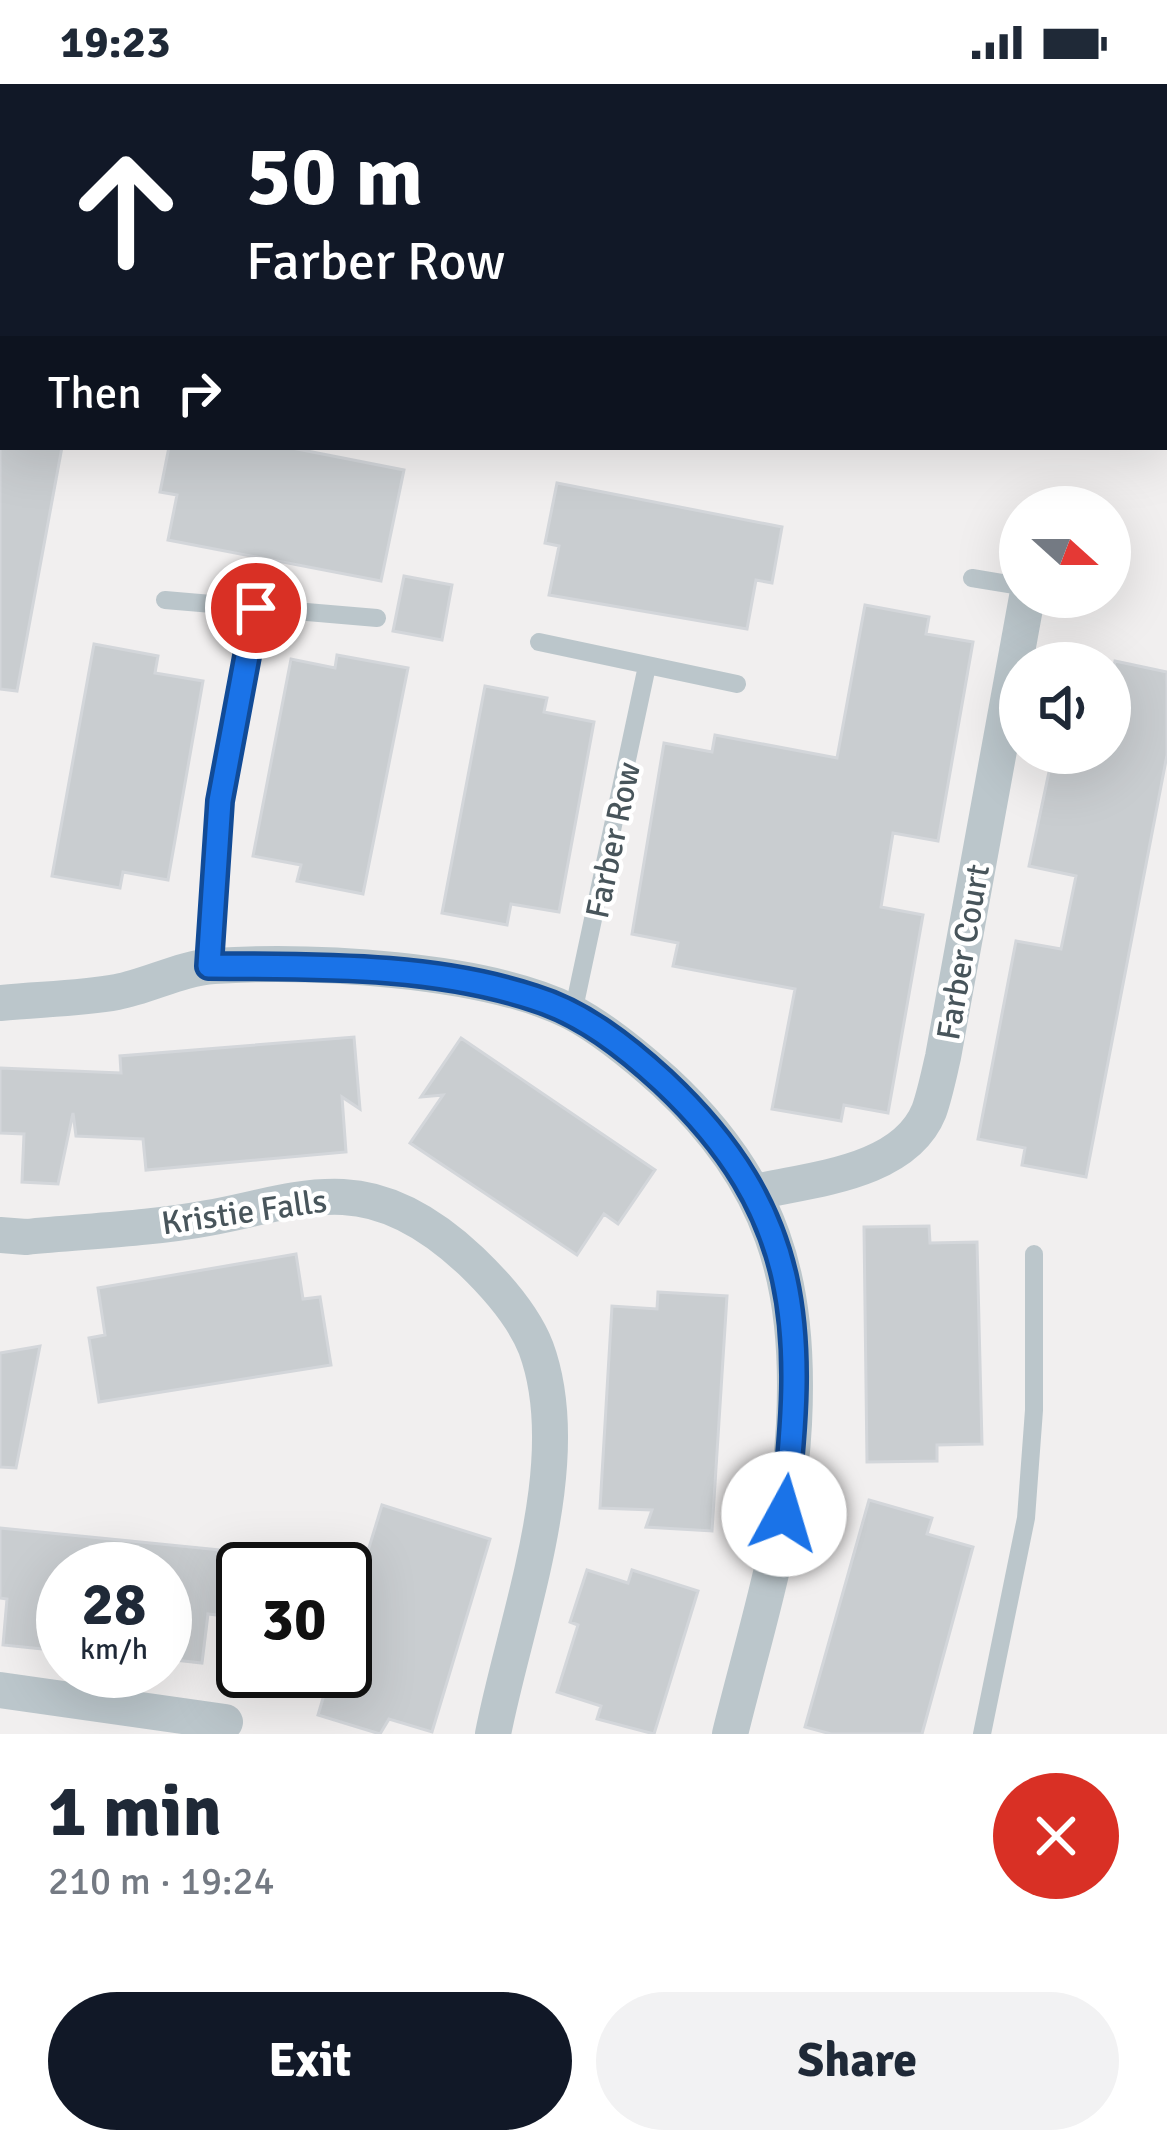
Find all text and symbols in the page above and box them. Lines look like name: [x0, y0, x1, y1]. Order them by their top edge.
text: 19:23: [60, 15, 170, 70]
text: 50 m: [246, 125, 423, 229]
icon: ahead: [48, 132, 204, 288]
text: Farber Row: [246, 228, 505, 295]
icon: right: [166, 360, 232, 426]
text: Then: [48, 366, 142, 421]
north arrow: [999, 486, 1131, 618]
map controls: [999, 486, 1131, 774]
pin: [205, 557, 307, 659]
icon: arrive: [223, 575, 289, 641]
button: sound: [999, 642, 1131, 774]
street label: Farber Row: [577, 758, 650, 922]
street label: Farber Court: [928, 861, 999, 1043]
street label: Kristie Falls: [159, 1181, 330, 1244]
position arrow: [721, 1451, 847, 1577]
speed limit sign: 30: [216, 1542, 372, 1698]
text: 28: [82, 1568, 146, 1642]
text: km/h: [80, 1631, 148, 1668]
text: 1 min: [48, 1767, 222, 1856]
button: close: [993, 1773, 1119, 1899]
text: 210 m · 19:24: [48, 1857, 275, 1905]
button: Exit: [48, 1992, 572, 2130]
button: Share: [596, 1992, 1119, 2130]

